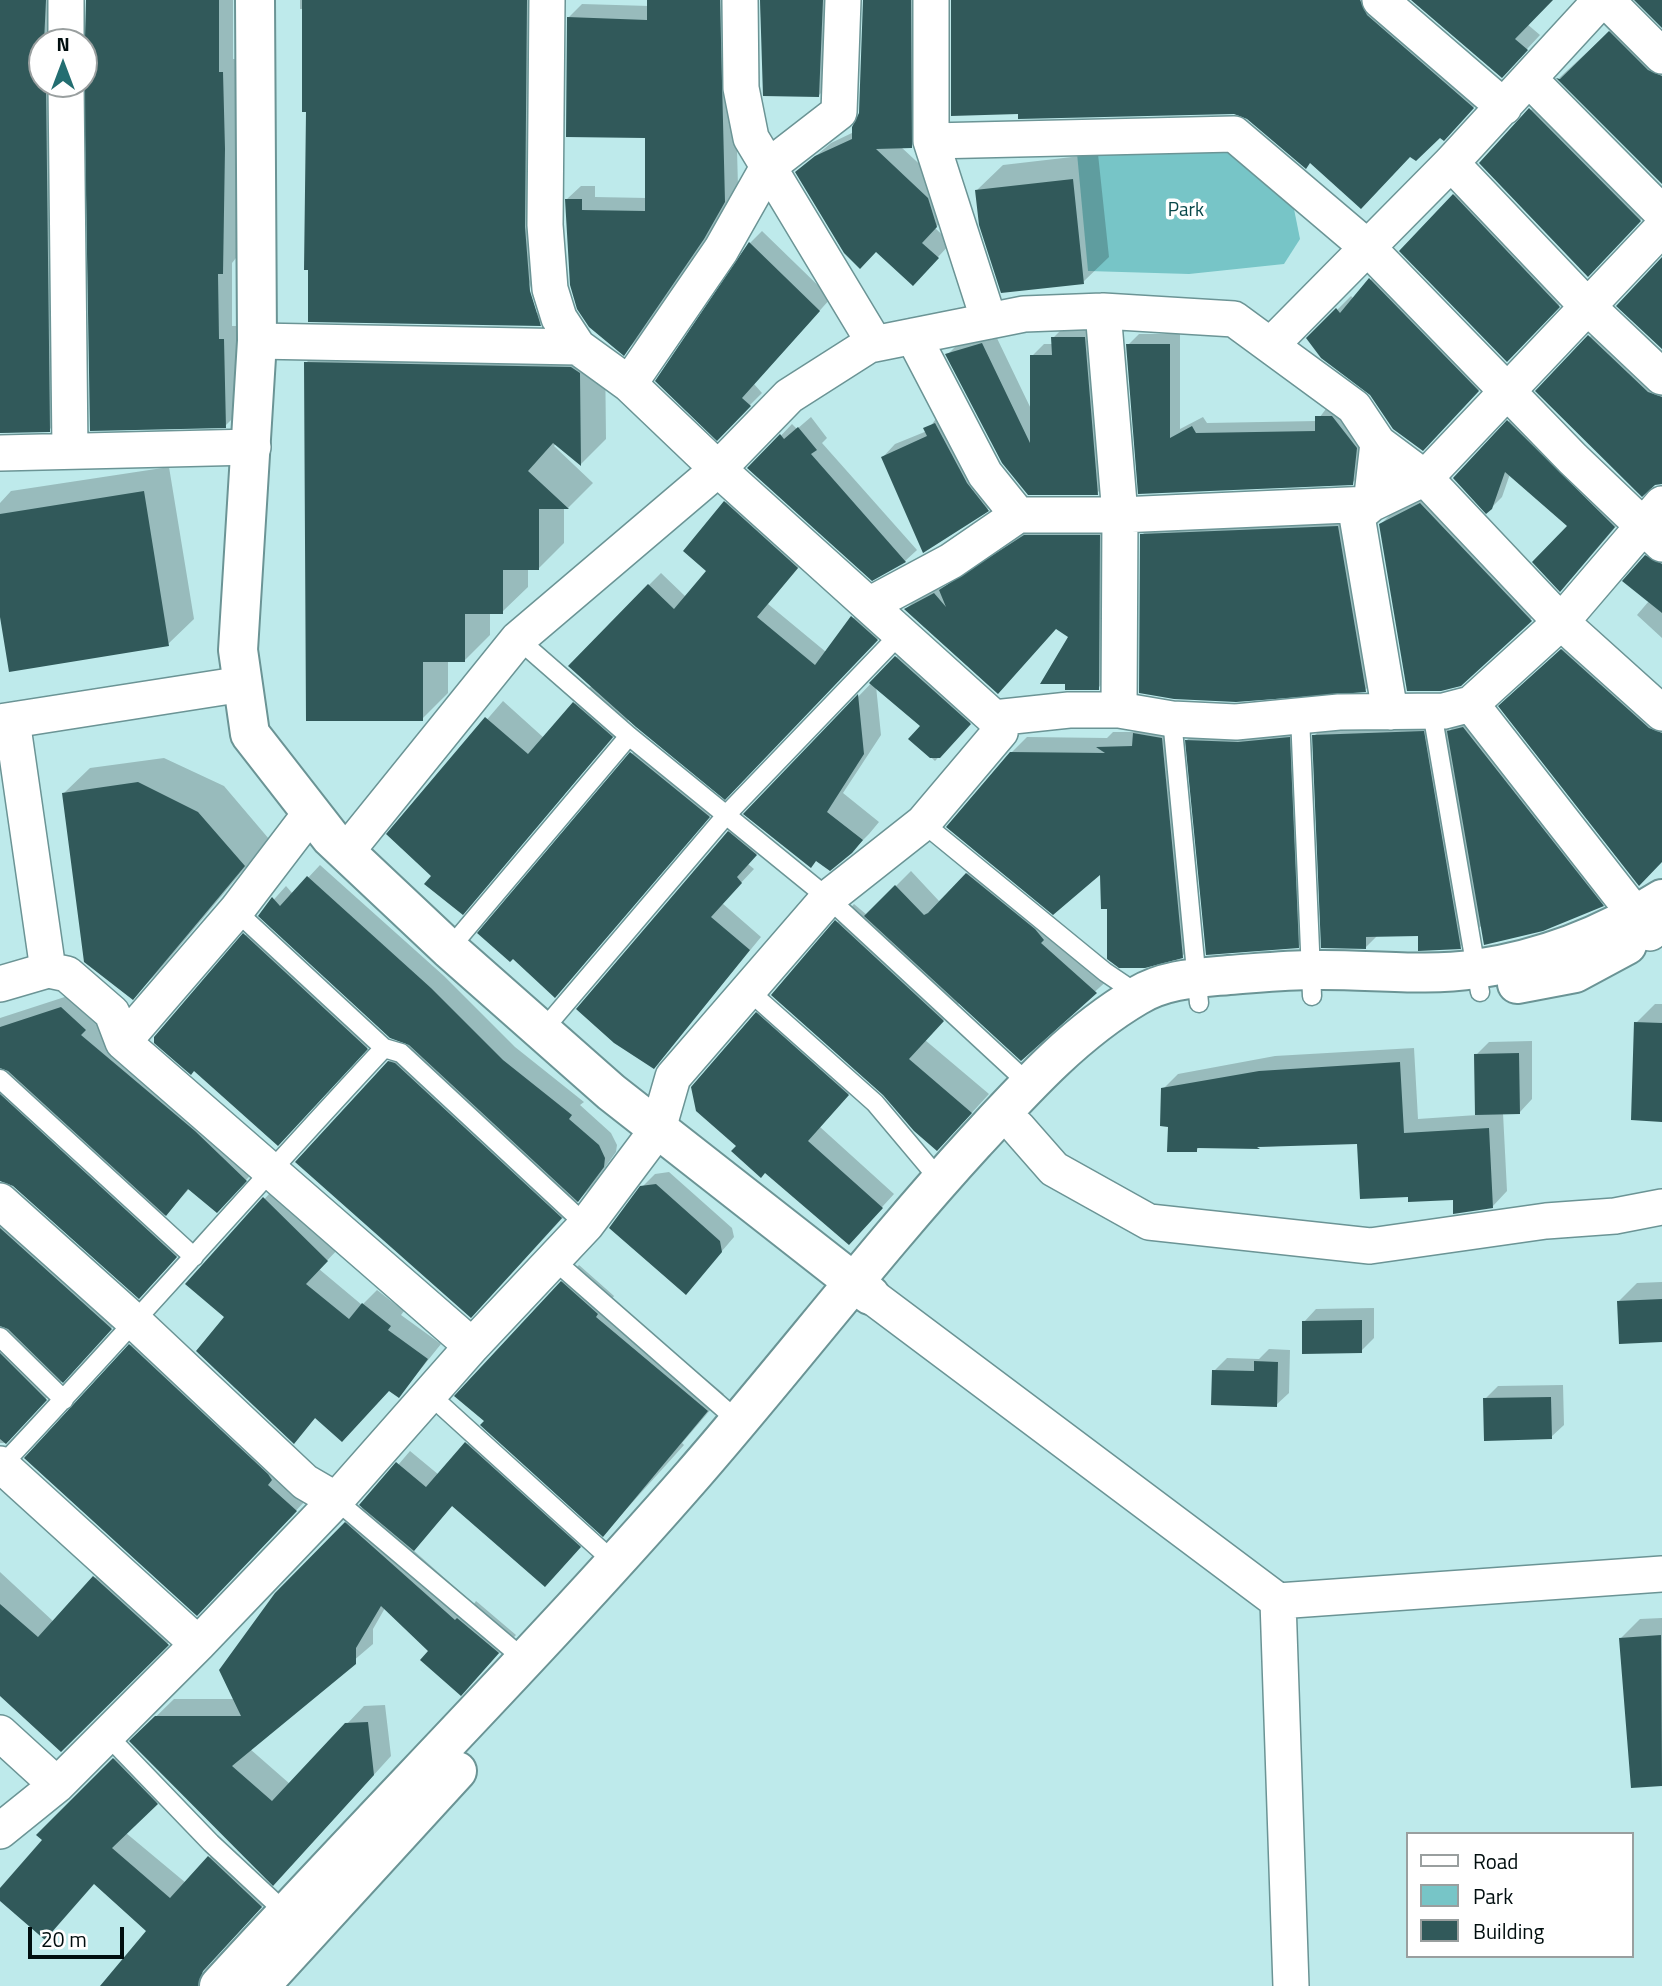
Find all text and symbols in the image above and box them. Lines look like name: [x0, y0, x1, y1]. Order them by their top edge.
north arrow: [28, 28, 98, 98]
text: N: [56, 29, 70, 58]
park label: Park: [1168, 200, 1204, 222]
legend: [1406, 1832, 1634, 1958]
text: Road: [1473, 1845, 1518, 1877]
text: Park: [1473, 1880, 1513, 1912]
scale bar: [32, 1912, 128, 1956]
text: Building: [1473, 1915, 1544, 1947]
text: 20 m: [41, 1923, 87, 1955]

